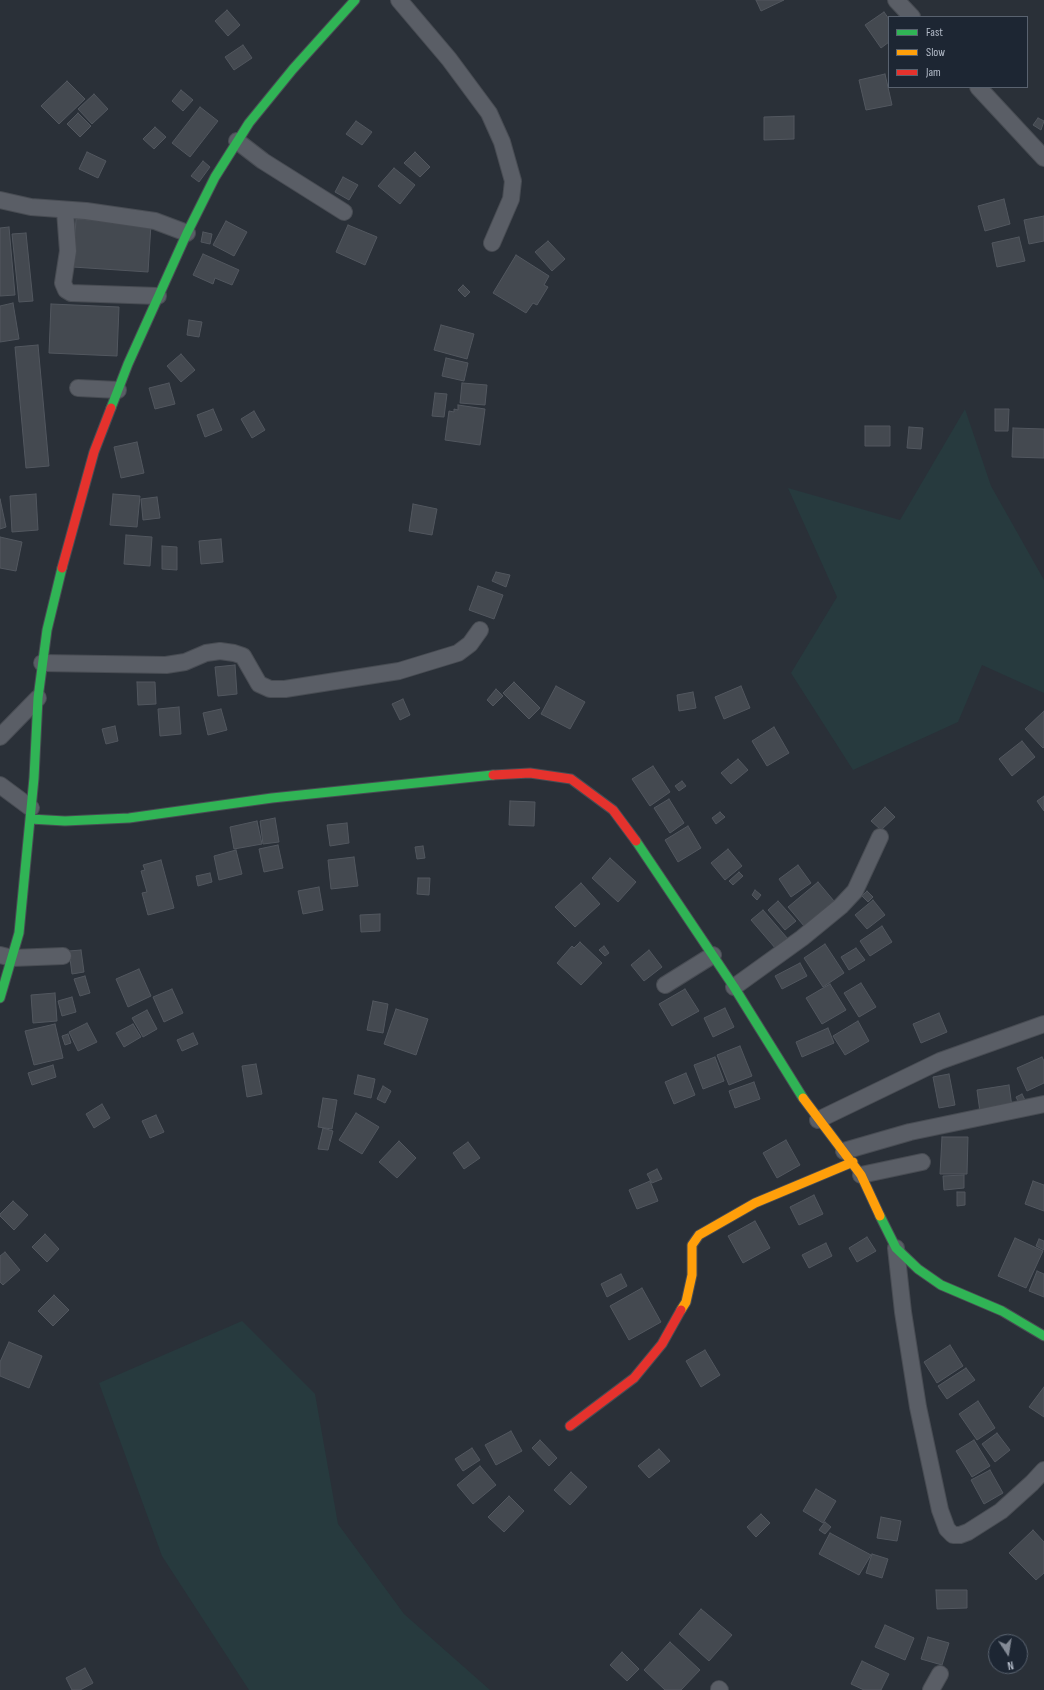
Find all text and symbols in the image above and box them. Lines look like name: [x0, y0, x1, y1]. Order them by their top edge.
legend: [888, 16, 1028, 88]
text: Fast: [926, 25, 943, 40]
text: Slow: [926, 45, 945, 60]
text: Jam: [926, 65, 941, 80]
north arrow: [988, 1634, 1028, 1674]
text: N: [1006, 1658, 1015, 1672]

